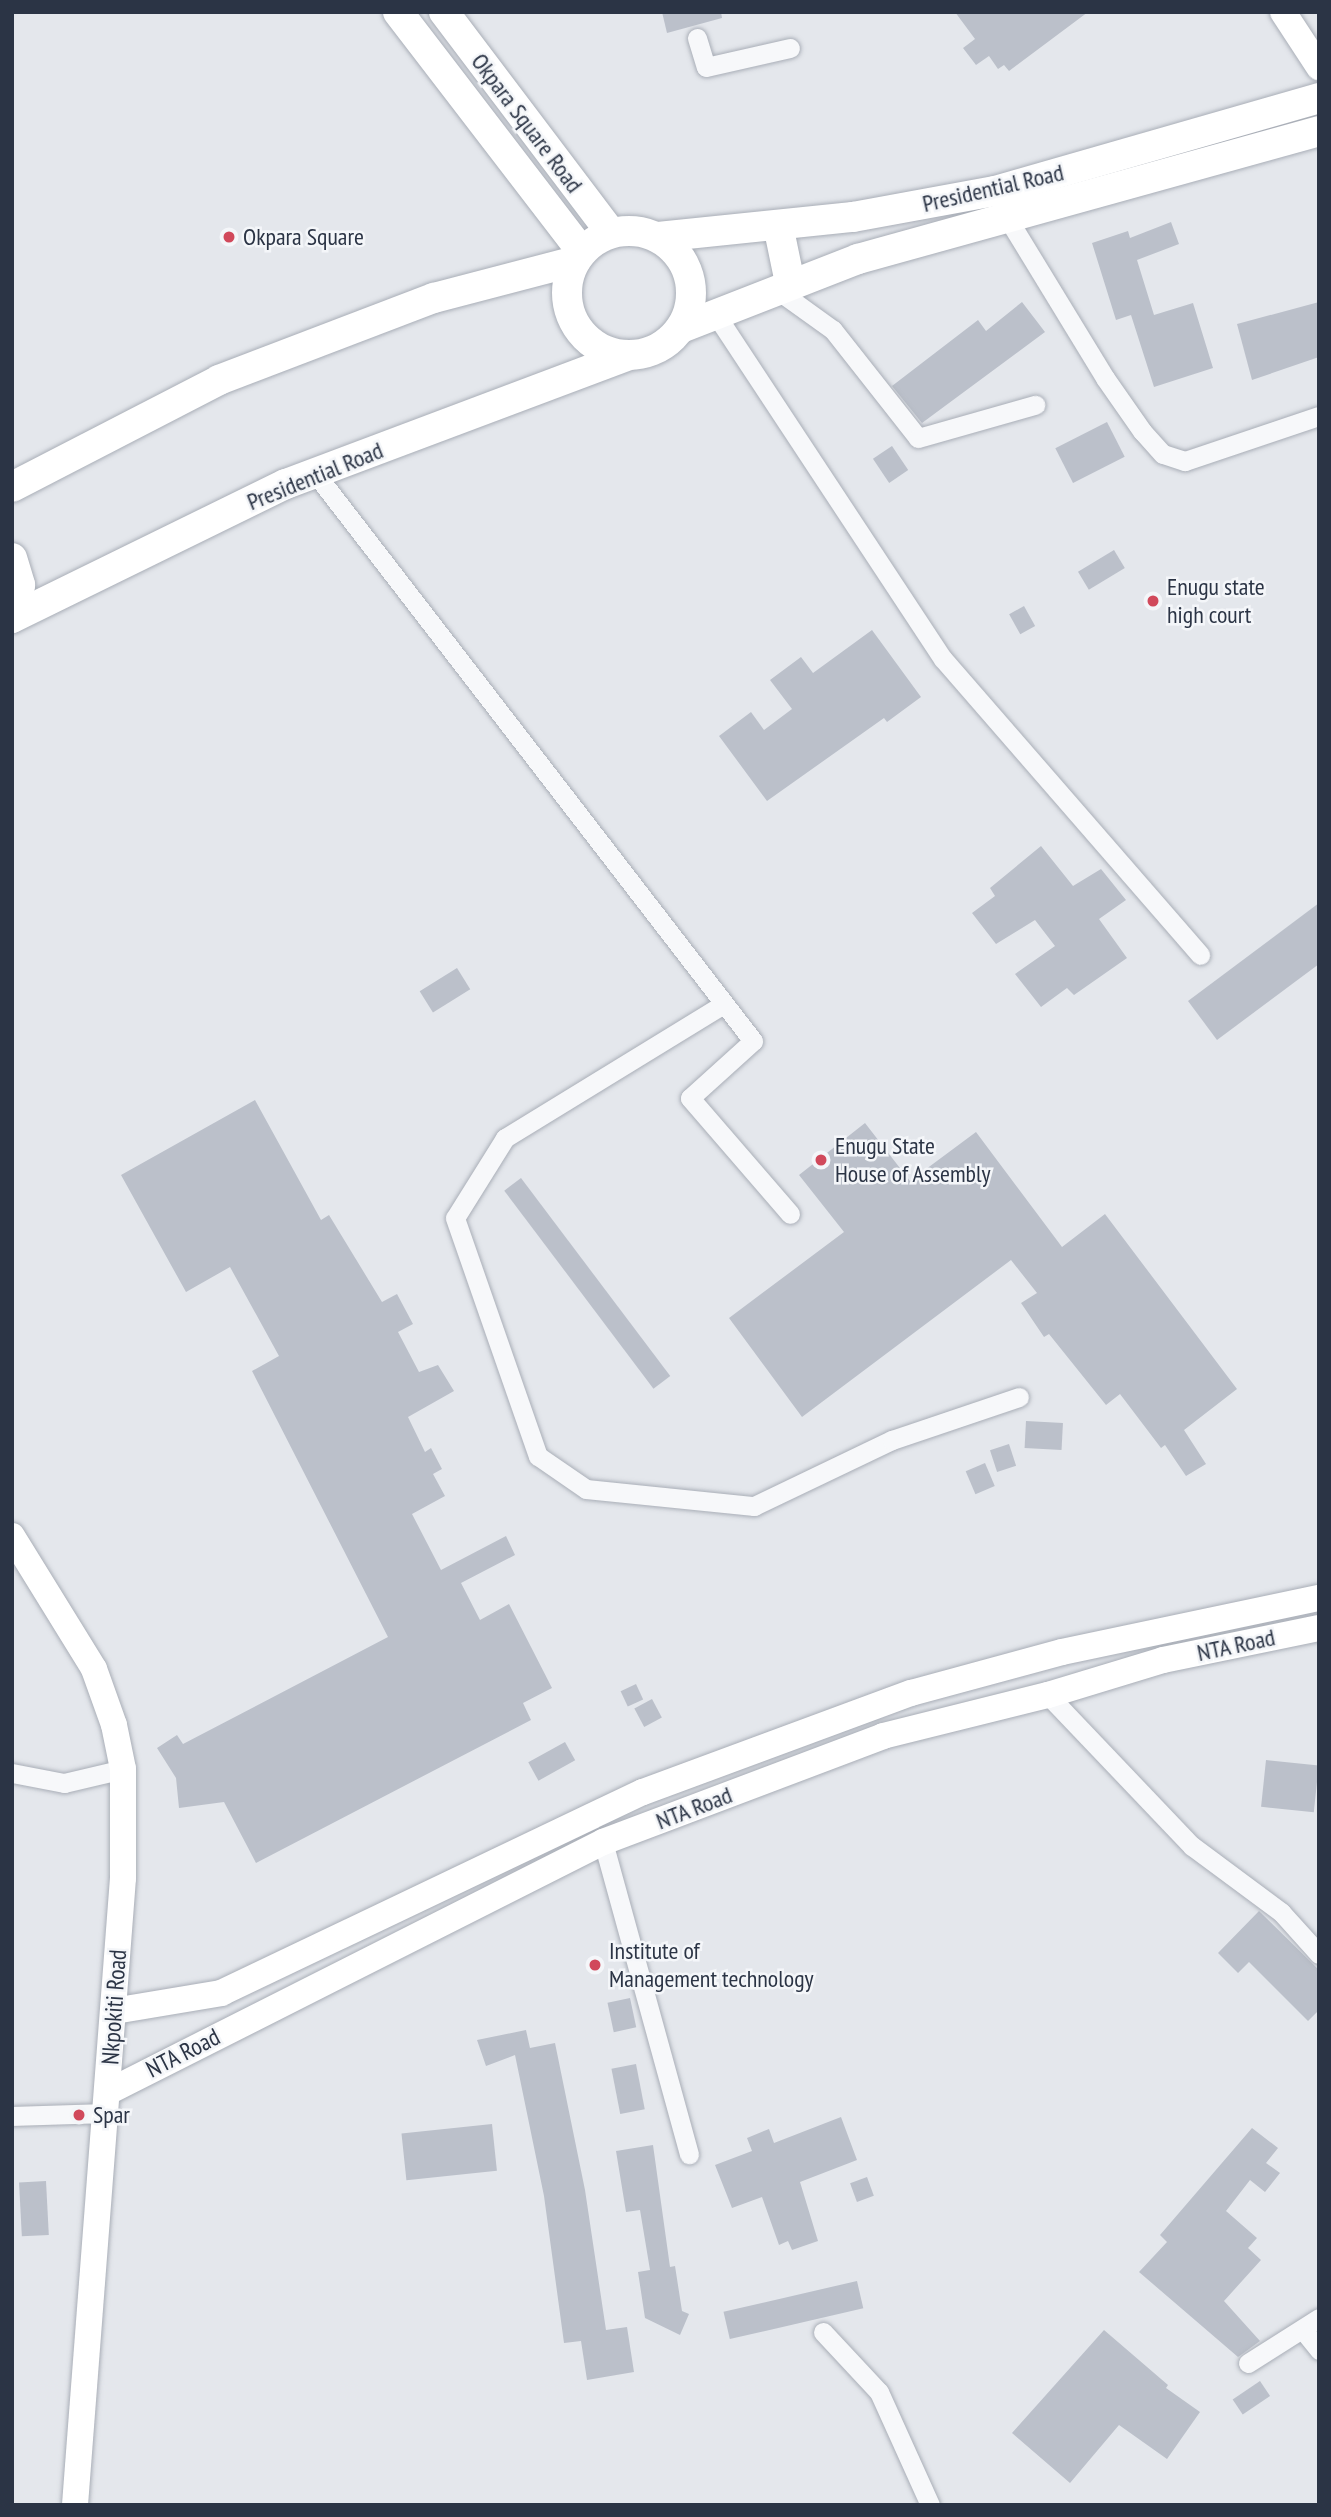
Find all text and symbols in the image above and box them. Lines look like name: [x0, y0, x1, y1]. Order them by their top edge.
street label: Okpara Square Road: [465, 48, 589, 198]
street label: Presidential Road: [920, 158, 1066, 218]
place label: Okpara Square: [243, 223, 364, 251]
marker: Okpara Square: [221, 229, 237, 245]
street label: Presidential Road: [243, 436, 387, 516]
place label: Enugu state high court: [1167, 573, 1265, 629]
marker: Enugu state high court: [1145, 593, 1161, 609]
place label: Enugu State House of Assembly: [835, 1132, 991, 1188]
marker: Enugu State House of Assembly: [813, 1152, 829, 1168]
street label: NTA Road: [1194, 1623, 1278, 1667]
street label: NTA Road: [652, 1780, 736, 1836]
place label: Institute of Management technology: [609, 1937, 814, 1993]
street label: Nkpokiti Road: [96, 1948, 132, 2066]
marker: Institute of Management technology: [587, 1957, 603, 1973]
street label: NTA Road: [141, 2022, 225, 2084]
place label: Spar: [93, 2101, 130, 2129]
marker: Spar: [71, 2107, 87, 2123]

